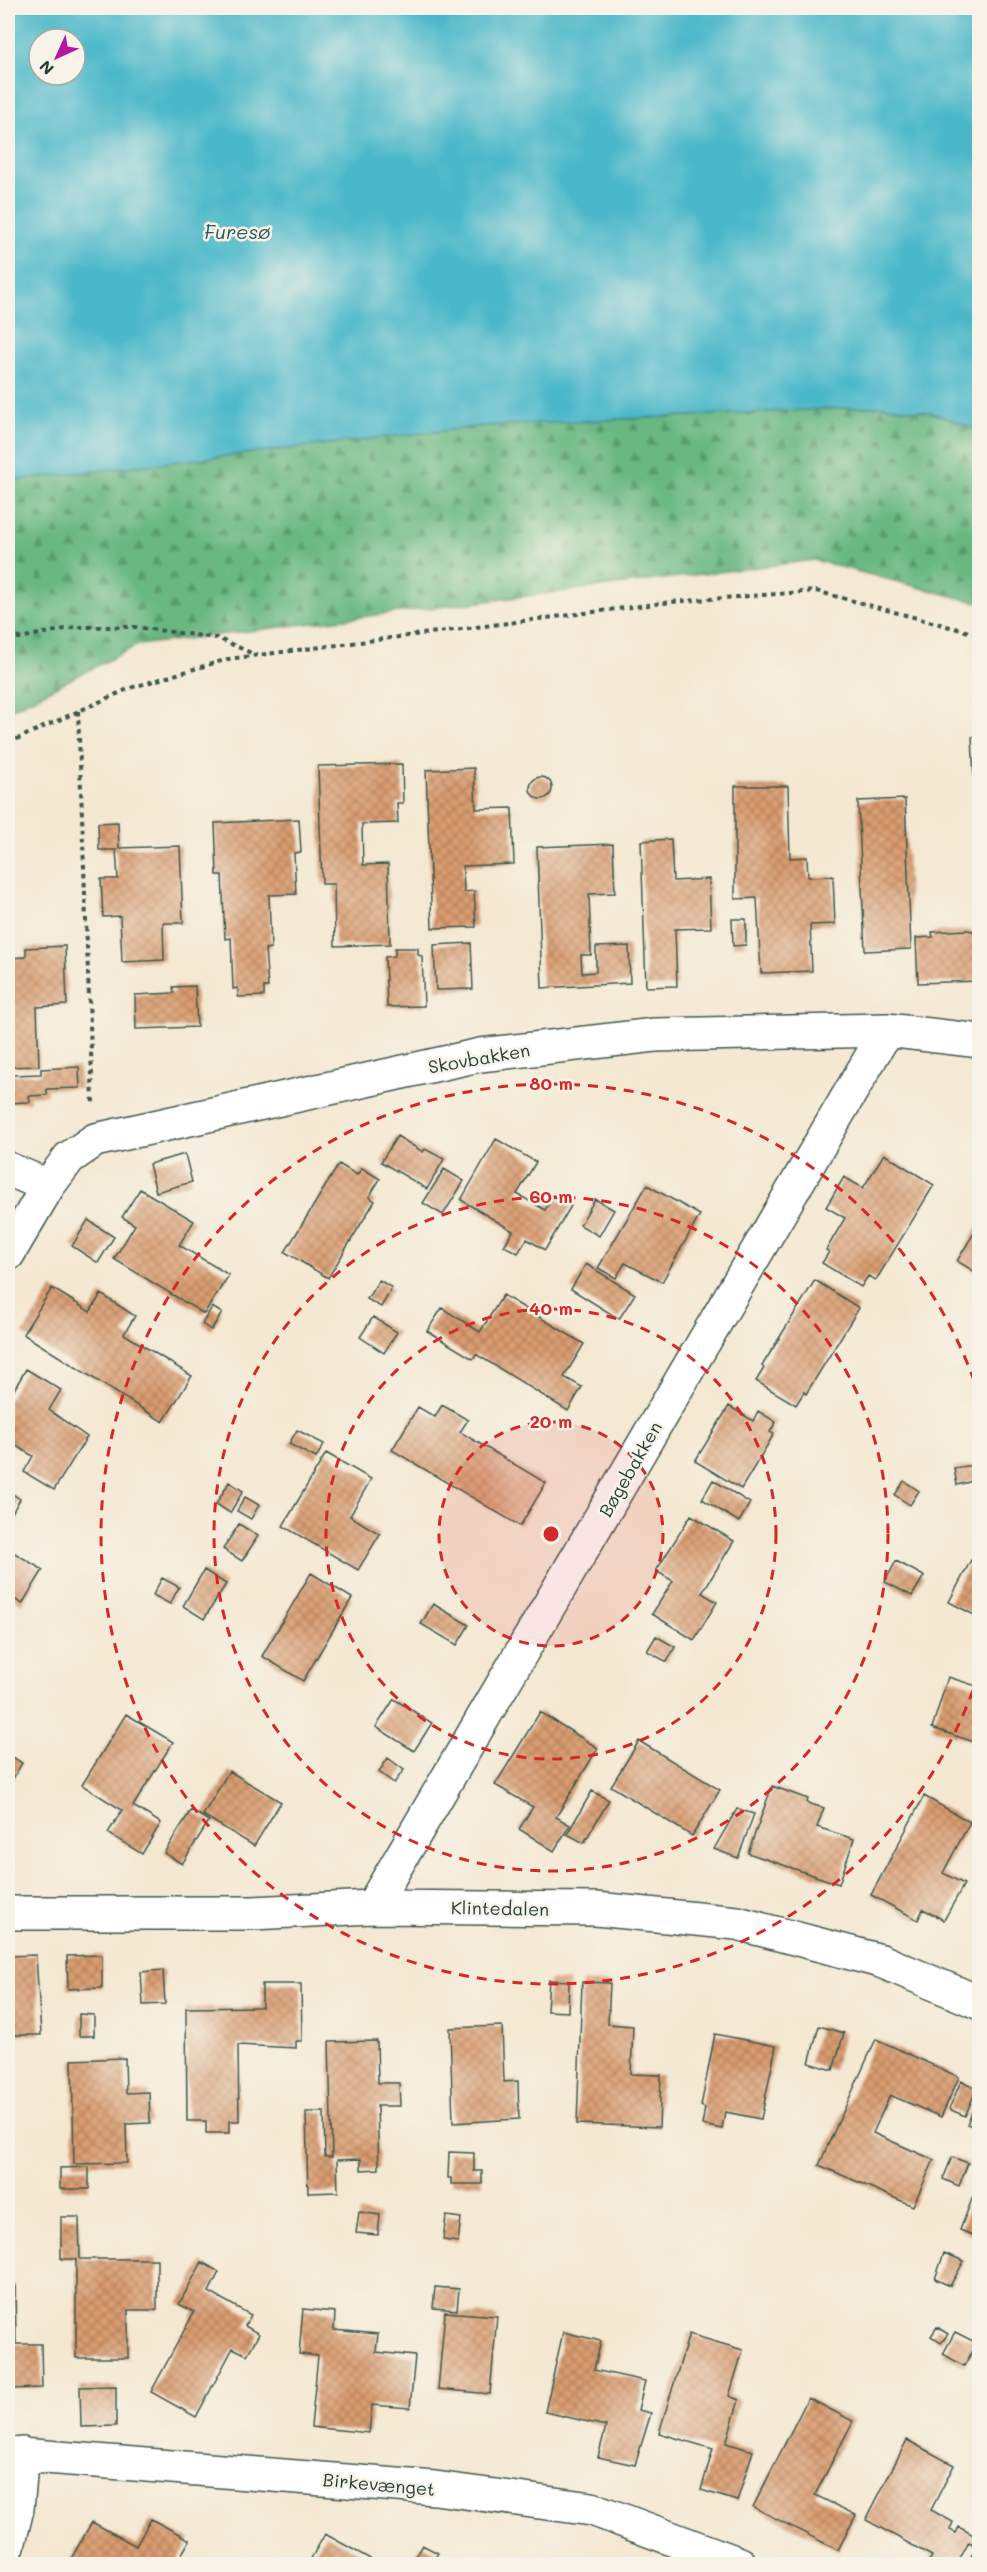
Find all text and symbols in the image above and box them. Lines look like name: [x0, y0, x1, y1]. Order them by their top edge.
north arrow: [27, 27, 87, 87]
text: N: [34, 56, 58, 80]
water label: Furesø: [204, 218, 270, 244]
street label: Skovbakken: [426, 1037, 532, 1079]
text: 80 m: [529, 1071, 573, 1095]
text: 60 m: [529, 1184, 573, 1208]
text: 40 m: [529, 1296, 573, 1320]
text: 20 m: [530, 1409, 572, 1433]
street label: Bøgebakken: [593, 1417, 667, 1521]
centre of rings: [541, 1524, 561, 1544]
street label: Klintedalen: [451, 1895, 549, 1921]
street label: Birkevænget: [322, 2467, 436, 2501]

